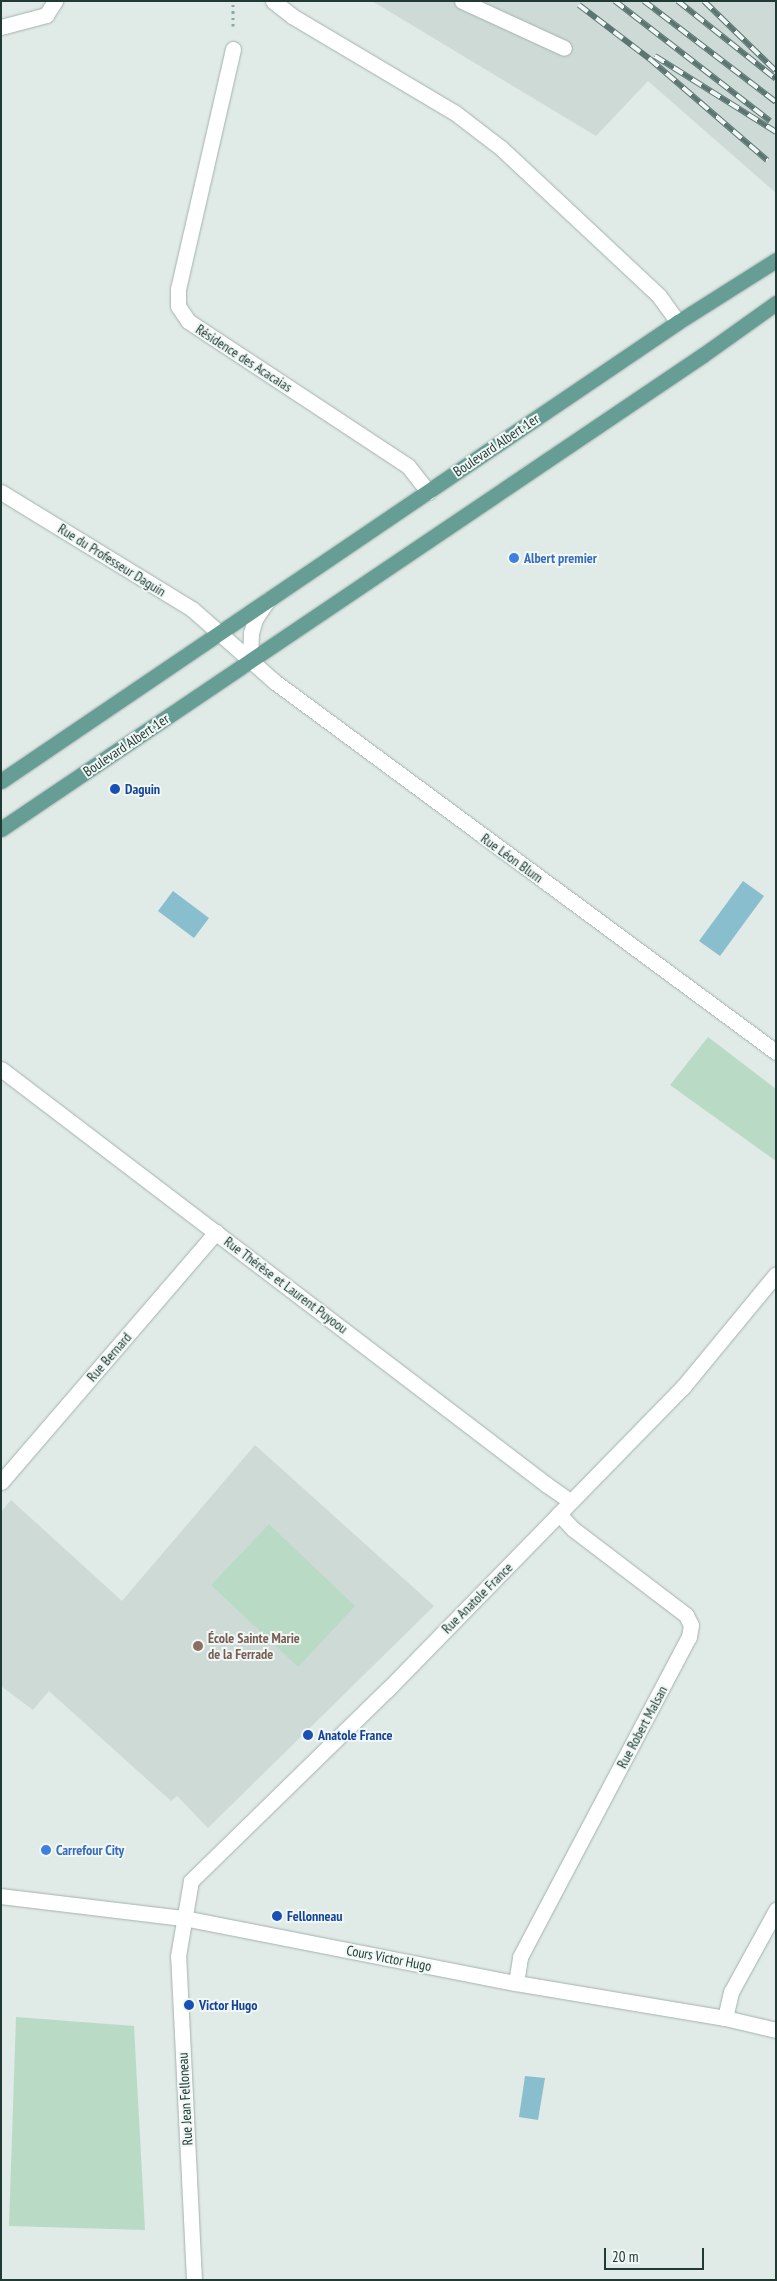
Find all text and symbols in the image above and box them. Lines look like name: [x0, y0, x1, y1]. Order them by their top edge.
street label: Résidence des Acacaias: [193, 321, 295, 395]
street label: Boulevard Albert 1er: [450, 410, 542, 480]
street label: Rue du Professeur Daguin: [55, 520, 169, 600]
place label: Albert premier: [524, 550, 597, 566]
marker: Albert premier: [508, 552, 520, 564]
street label: Boulevard Albert 1er: [80, 710, 172, 780]
place label: Daguin: [125, 781, 160, 797]
marker: Daguin: [109, 783, 121, 795]
street label: Rue Léon Blum: [478, 830, 546, 886]
street label: Rue Thérèse et Laurent Puyoou: [221, 1233, 351, 1337]
street label: Rue Bernard: [83, 1329, 135, 1385]
street label: Rue Anatole France: [438, 1559, 516, 1637]
place label: École Sainte Marie de la Ferrade: [208, 1630, 300, 1662]
marker: École Sainte Marie de la Ferrade: [192, 1640, 204, 1652]
street label: Rue Robert Malsan: [613, 1683, 671, 1771]
place label: Anatole France: [318, 1727, 392, 1743]
marker: Anatole France: [302, 1729, 314, 1741]
place label: Carrefour City: [56, 1842, 124, 1858]
marker: Carrefour City: [40, 1844, 52, 1856]
place label: Fellonneau: [287, 1908, 342, 1924]
marker: Fellonneau: [271, 1910, 283, 1922]
street label: Cours Victor Hugo: [345, 1942, 433, 1974]
place label: Victor Hugo: [199, 1997, 258, 2013]
marker: Victor Hugo: [183, 1999, 195, 2011]
street label: Rue Jean Felloneau: [174, 2052, 196, 2146]
scale bar: [607, 2238, 707, 2270]
text: 20 m: [612, 2247, 638, 2266]

